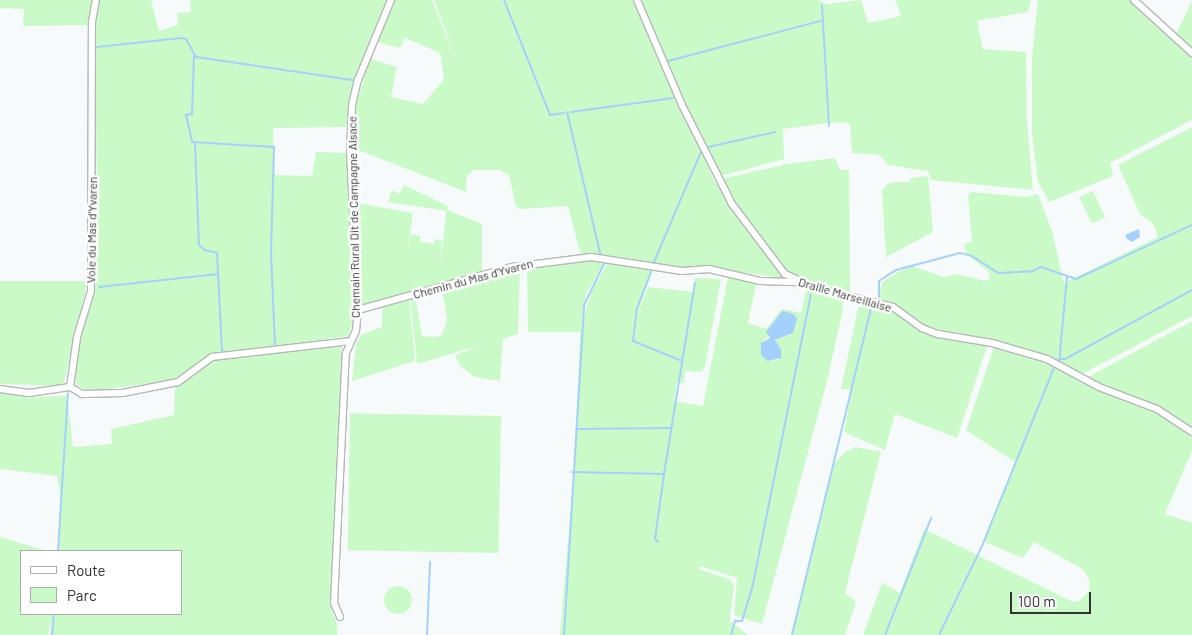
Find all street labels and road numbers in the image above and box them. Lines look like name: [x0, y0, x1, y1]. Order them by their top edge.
street label: Chemain Rural Dit de Campagne Alsace: [345, 116, 363, 318]
street label: Voie du Mas d'Yvaren: [84, 177, 100, 283]
street label: Chemin du Mas d'Yvaren: [411, 256, 535, 302]
street label: Draille Marseillaise: [797, 275, 893, 315]

